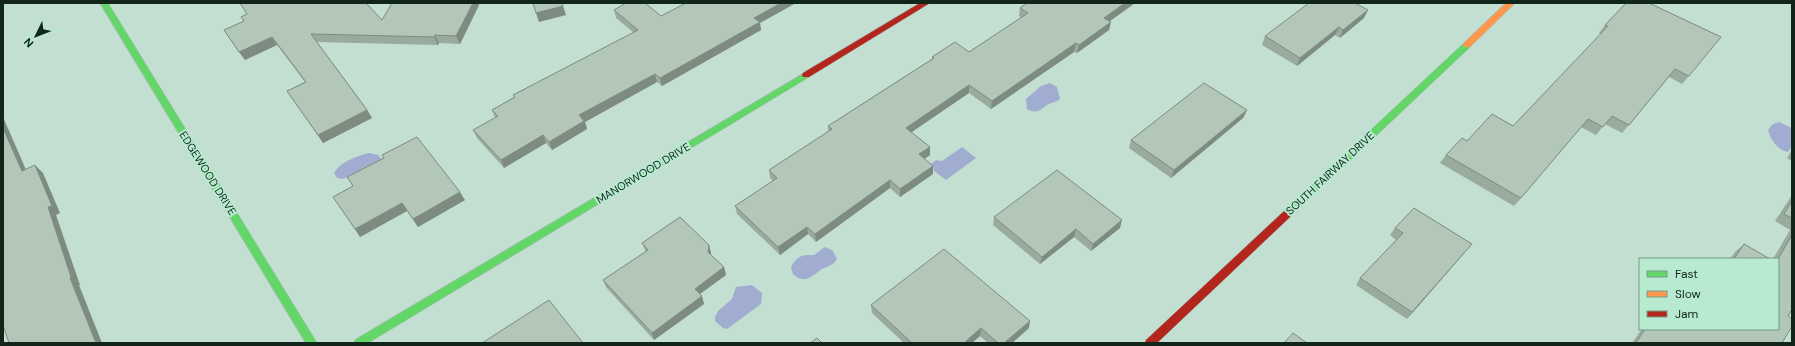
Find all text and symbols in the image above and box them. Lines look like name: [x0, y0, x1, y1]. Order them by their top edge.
north arrow: [16, 16, 56, 56]
text: N: [21, 35, 37, 51]
street label: EDGEWOOD DRIVE: [176, 128, 240, 218]
street label: SOUTH FAIRWAY DRIVE: [1283, 128, 1377, 218]
street label: MANORWOOD DRIVE: [593, 139, 693, 207]
legend: [1639, 258, 1779, 330]
text: Fast: [1675, 266, 1698, 282]
text: Slow: [1675, 286, 1701, 302]
text: Jam: [1675, 306, 1698, 322]

